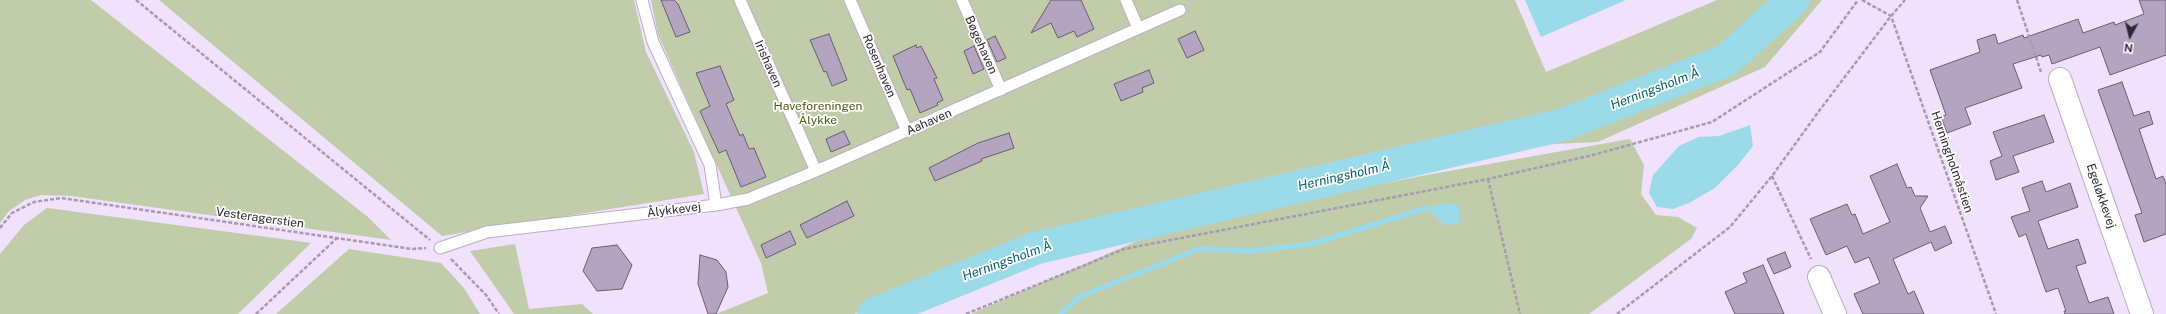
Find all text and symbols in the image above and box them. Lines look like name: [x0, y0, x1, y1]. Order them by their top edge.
street label: Bøgehaven: [962, 14, 1000, 76]
north arrow: [2110, 16, 2150, 56]
street label: Rosenhaven: [859, 32, 899, 100]
street label: Irishaven: [751, 38, 785, 90]
text: N: [2124, 41, 2134, 54]
water label: Herningsholm Å: [1608, 65, 1702, 113]
park label: Haveforeningen Ålykke: [774, 99, 862, 127]
street label: Aahaven: [904, 106, 954, 138]
street label: Herningholmåstien: [1928, 109, 1976, 215]
water label: Herningsholm Å: [1296, 158, 1392, 194]
street label: Egeløkkevej: [2083, 162, 2119, 230]
street label: Ålykkevej: [646, 200, 702, 220]
street label: Vesteragerstien: [215, 205, 305, 231]
water label: Herningsholm Å: [960, 238, 1054, 284]

